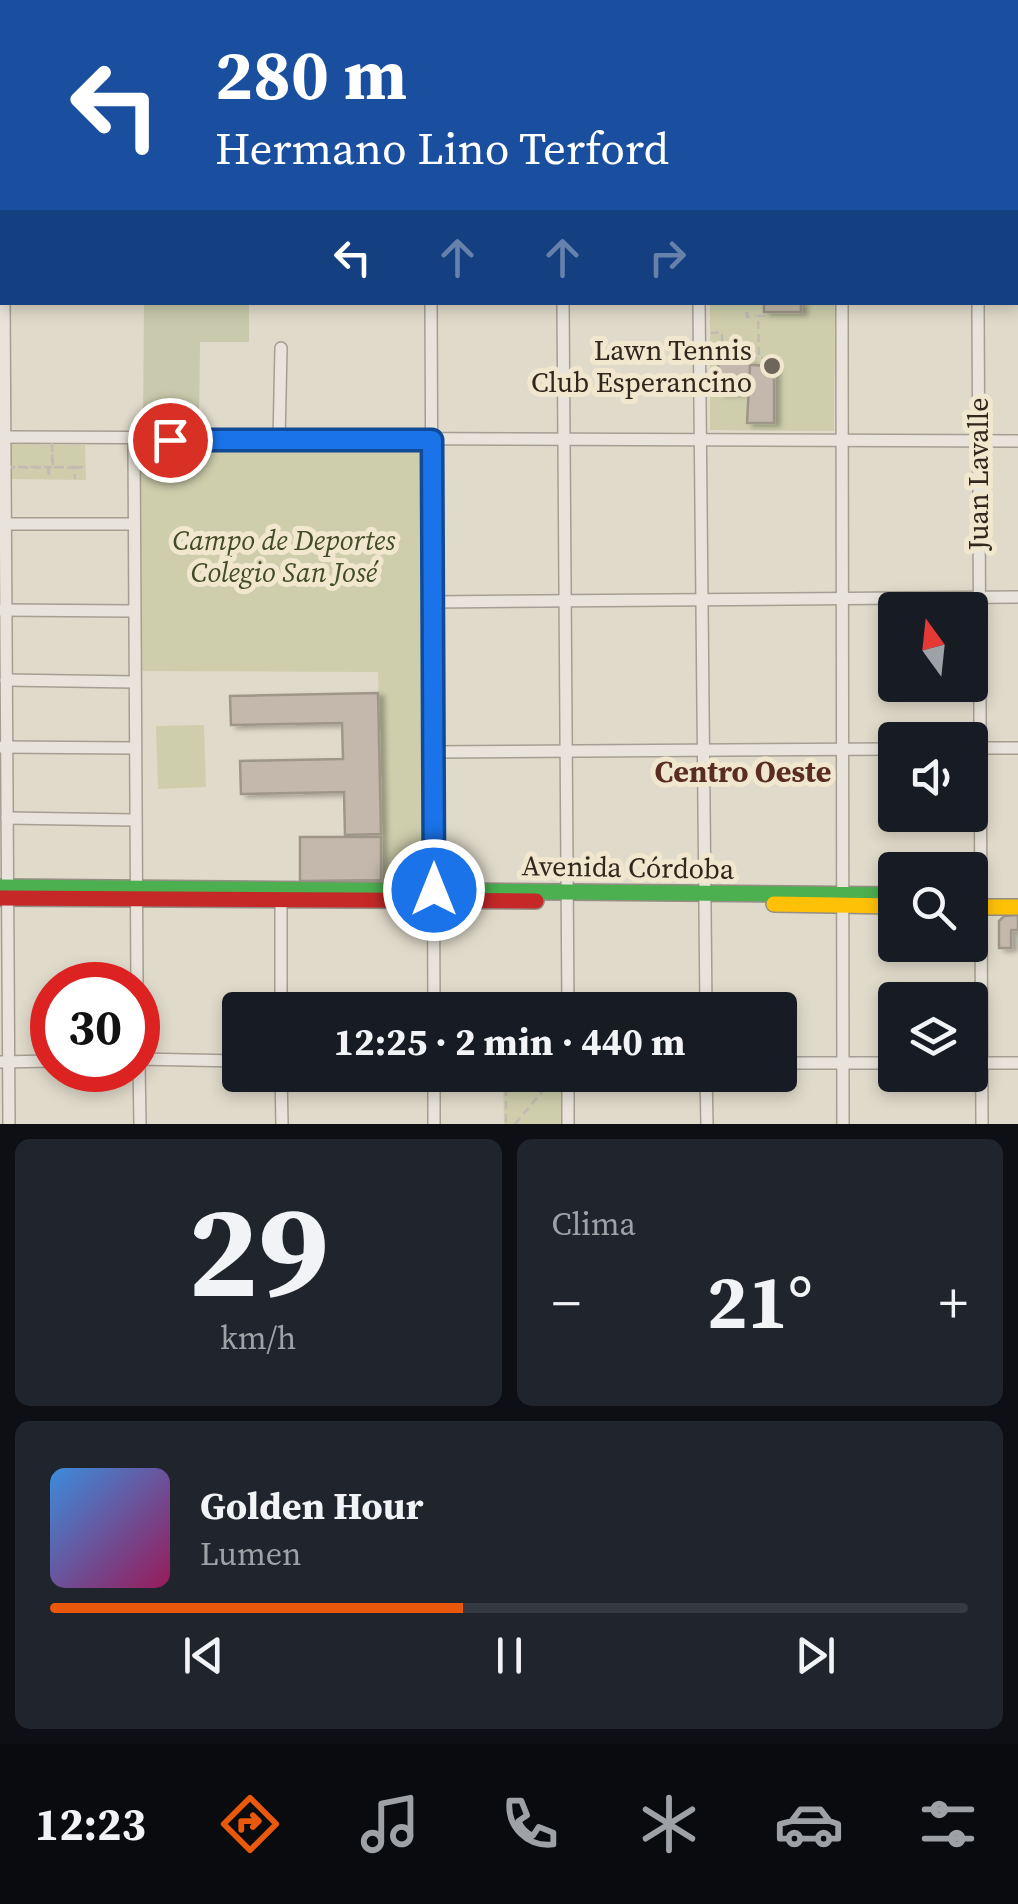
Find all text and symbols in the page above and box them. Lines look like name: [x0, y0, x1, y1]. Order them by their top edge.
text: 280 m: [215, 26, 407, 122]
icon: left: [50, 40, 180, 170]
text: Hermano Lino Terford: [215, 117, 669, 179]
icon: left: [325, 230, 380, 285]
icon: ahead: [430, 230, 485, 285]
icon: ahead: [535, 230, 590, 285]
icon: right: [640, 230, 695, 285]
place label: Lawn Tennis Club Esperancino: [531, 331, 752, 401]
marker: Lawn Tennis Club Esperancino: [761, 355, 783, 377]
pin: [128, 398, 213, 483]
street label: Juan Lavalle: [959, 398, 997, 551]
icon: arrive: [143, 413, 198, 468]
park label: Campo de Deportes Colegio San José: [173, 521, 396, 591]
north arrow: [878, 592, 988, 702]
map controls: [878, 592, 988, 1092]
button: sound: [878, 722, 988, 832]
district label: Centro Oeste: [655, 751, 831, 792]
position arrow: [382, 838, 486, 942]
street label: Avenida Córdoba: [521, 846, 735, 888]
button: search: [878, 852, 988, 962]
speed limit sign: 30: [30, 962, 160, 1092]
button: layers: [878, 982, 988, 1092]
text: 12:25 · 2 min · 440 m: [333, 1016, 686, 1068]
text: 29: [188, 1161, 329, 1340]
text: Clima: [552, 1202, 636, 1246]
text: 21°: [707, 1250, 813, 1353]
text: −: [552, 1265, 581, 1340]
text: +: [939, 1265, 968, 1340]
text: km/h: [220, 1316, 296, 1360]
text: Golden Hour: [200, 1480, 423, 1532]
text: Lumen: [200, 1532, 302, 1576]
icon: previous: [176, 1628, 231, 1683]
icon: pause: [482, 1628, 537, 1683]
icon: next: [788, 1628, 843, 1683]
icon: directions: [215, 1789, 285, 1859]
icon: music: [355, 1789, 425, 1859]
icon: phone: [495, 1789, 565, 1859]
icon: climate: [634, 1789, 704, 1859]
icon: car: [774, 1789, 844, 1859]
icon: filters: [913, 1789, 983, 1859]
text: 12:23: [35, 1793, 146, 1855]

